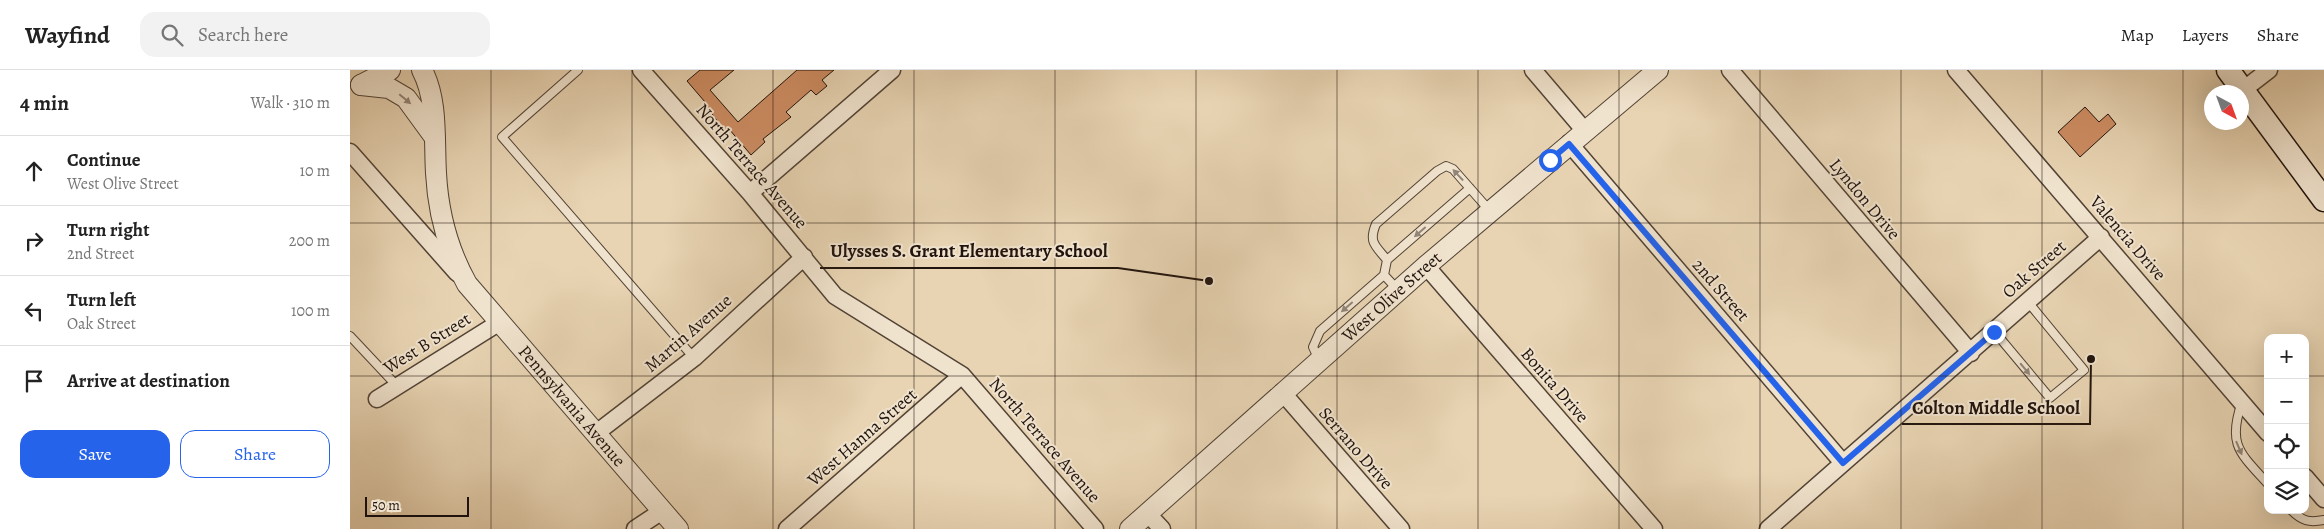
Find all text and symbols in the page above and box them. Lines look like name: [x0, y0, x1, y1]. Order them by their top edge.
search box: [140, 12, 490, 57]
text: Wayfind: [25, 19, 110, 51]
icon: search: [158, 21, 186, 49]
text: Search here: [198, 22, 288, 48]
text: Map: [2121, 23, 2154, 47]
text: Layers: [2182, 23, 2229, 47]
text: Share: [2257, 23, 2299, 47]
north arrow: [2204, 85, 2249, 130]
text: 4 min: [20, 89, 69, 117]
text: Walk · 310 m: [250, 92, 330, 114]
one-way arrow: [398, 93, 411, 104]
street label: North Terrace Avenue: [691, 98, 813, 234]
text: Continue: [67, 147, 141, 173]
route start: [1539, 149, 1562, 172]
street label: Lyndon Drive: [1824, 153, 1906, 245]
icon: ahead: [20, 157, 48, 185]
text: 10 m: [300, 160, 330, 182]
one-way arrow: [1452, 169, 1463, 181]
text: West Olive Street: [67, 173, 179, 195]
street label: Valencia Drive: [2084, 190, 2172, 286]
text: Turn right: [67, 217, 149, 243]
one-way arrow: [1414, 226, 1426, 238]
icon: right: [20, 227, 48, 255]
text: 200 m: [289, 230, 330, 252]
callout: Ulysses S. Grant Elementary School: [820, 234, 1118, 268]
street label: Oak Street: [1997, 234, 2071, 304]
text: Ulysses S. Grant Elementary School: [830, 238, 1108, 264]
text: 2nd Street: [67, 243, 134, 265]
street label: West Olive Street: [1336, 246, 1447, 348]
street label: 2nd Street: [1687, 253, 1755, 327]
text: Turn left: [67, 287, 136, 313]
street label: Martin Avenue: [639, 288, 737, 378]
icon: left: [20, 297, 48, 325]
text: 100 m: [291, 300, 330, 322]
one-way arrow: [1341, 301, 1354, 312]
street label: West B Street: [378, 307, 475, 380]
text: Oak Street: [67, 313, 136, 335]
route end: [1983, 321, 2006, 344]
map controls: [2264, 334, 2309, 514]
button: +: [2264, 334, 2309, 379]
street label: Pennsylvania Avenue: [513, 340, 631, 472]
street label: Bonita Drive: [1516, 342, 1594, 428]
one-way arrow: [2020, 362, 2031, 375]
icon: arrive: [20, 367, 48, 395]
text: Arrive at destination: [67, 368, 230, 394]
street label: North Terrace Avenue: [984, 372, 1106, 508]
button: −: [2264, 379, 2309, 424]
street label: West Hanna Street: [801, 383, 922, 492]
callout: Colton Middle School: [1902, 390, 2090, 424]
text: Colton Middle School: [1912, 395, 2080, 421]
street label: Serrano Drive: [1313, 402, 1399, 494]
button: locate: [2264, 424, 2309, 469]
button: Save: [20, 430, 170, 478]
button: Share: [180, 430, 330, 478]
one-way arrow: [2234, 440, 2243, 455]
button: layers: [2264, 469, 2309, 514]
scale bar: [365, 494, 469, 517]
text: 50 m: [372, 496, 400, 515]

